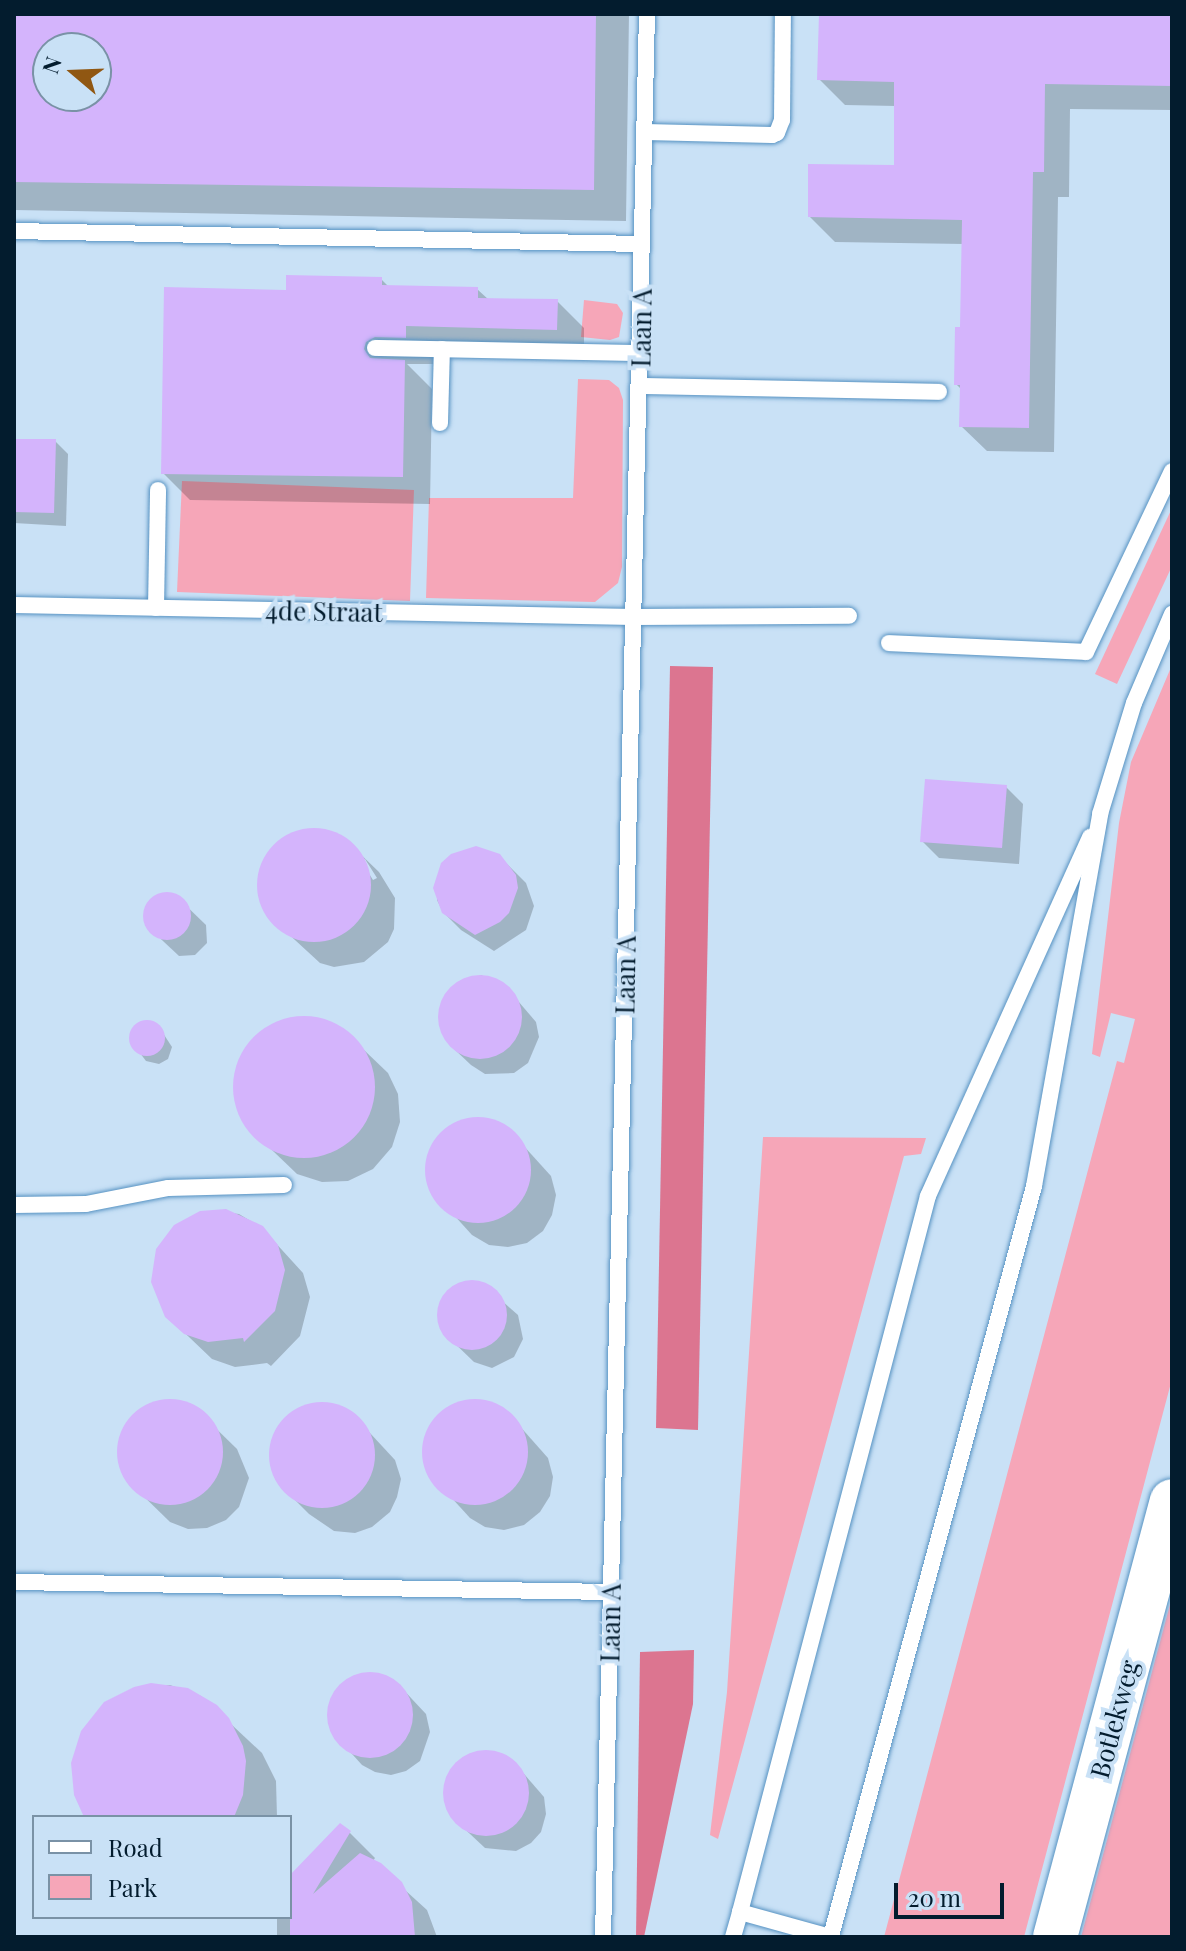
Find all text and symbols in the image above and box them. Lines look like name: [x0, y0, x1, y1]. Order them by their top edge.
north arrow: [32, 32, 112, 112]
text: N: [34, 52, 68, 77]
street label: Laan A: [625, 288, 657, 368]
street label: 4de Straat: [265, 594, 383, 628]
street label: Laan A: [609, 935, 641, 1015]
street label: Laan A: [594, 1583, 626, 1663]
street label: Botlekweg: [1083, 1657, 1145, 1781]
legend: [32, 1815, 292, 1919]
text: Road: [108, 1831, 163, 1863]
scale bar: [898, 1867, 1008, 1917]
text: Park: [108, 1871, 157, 1903]
text: 20 m: [908, 1881, 961, 1913]

